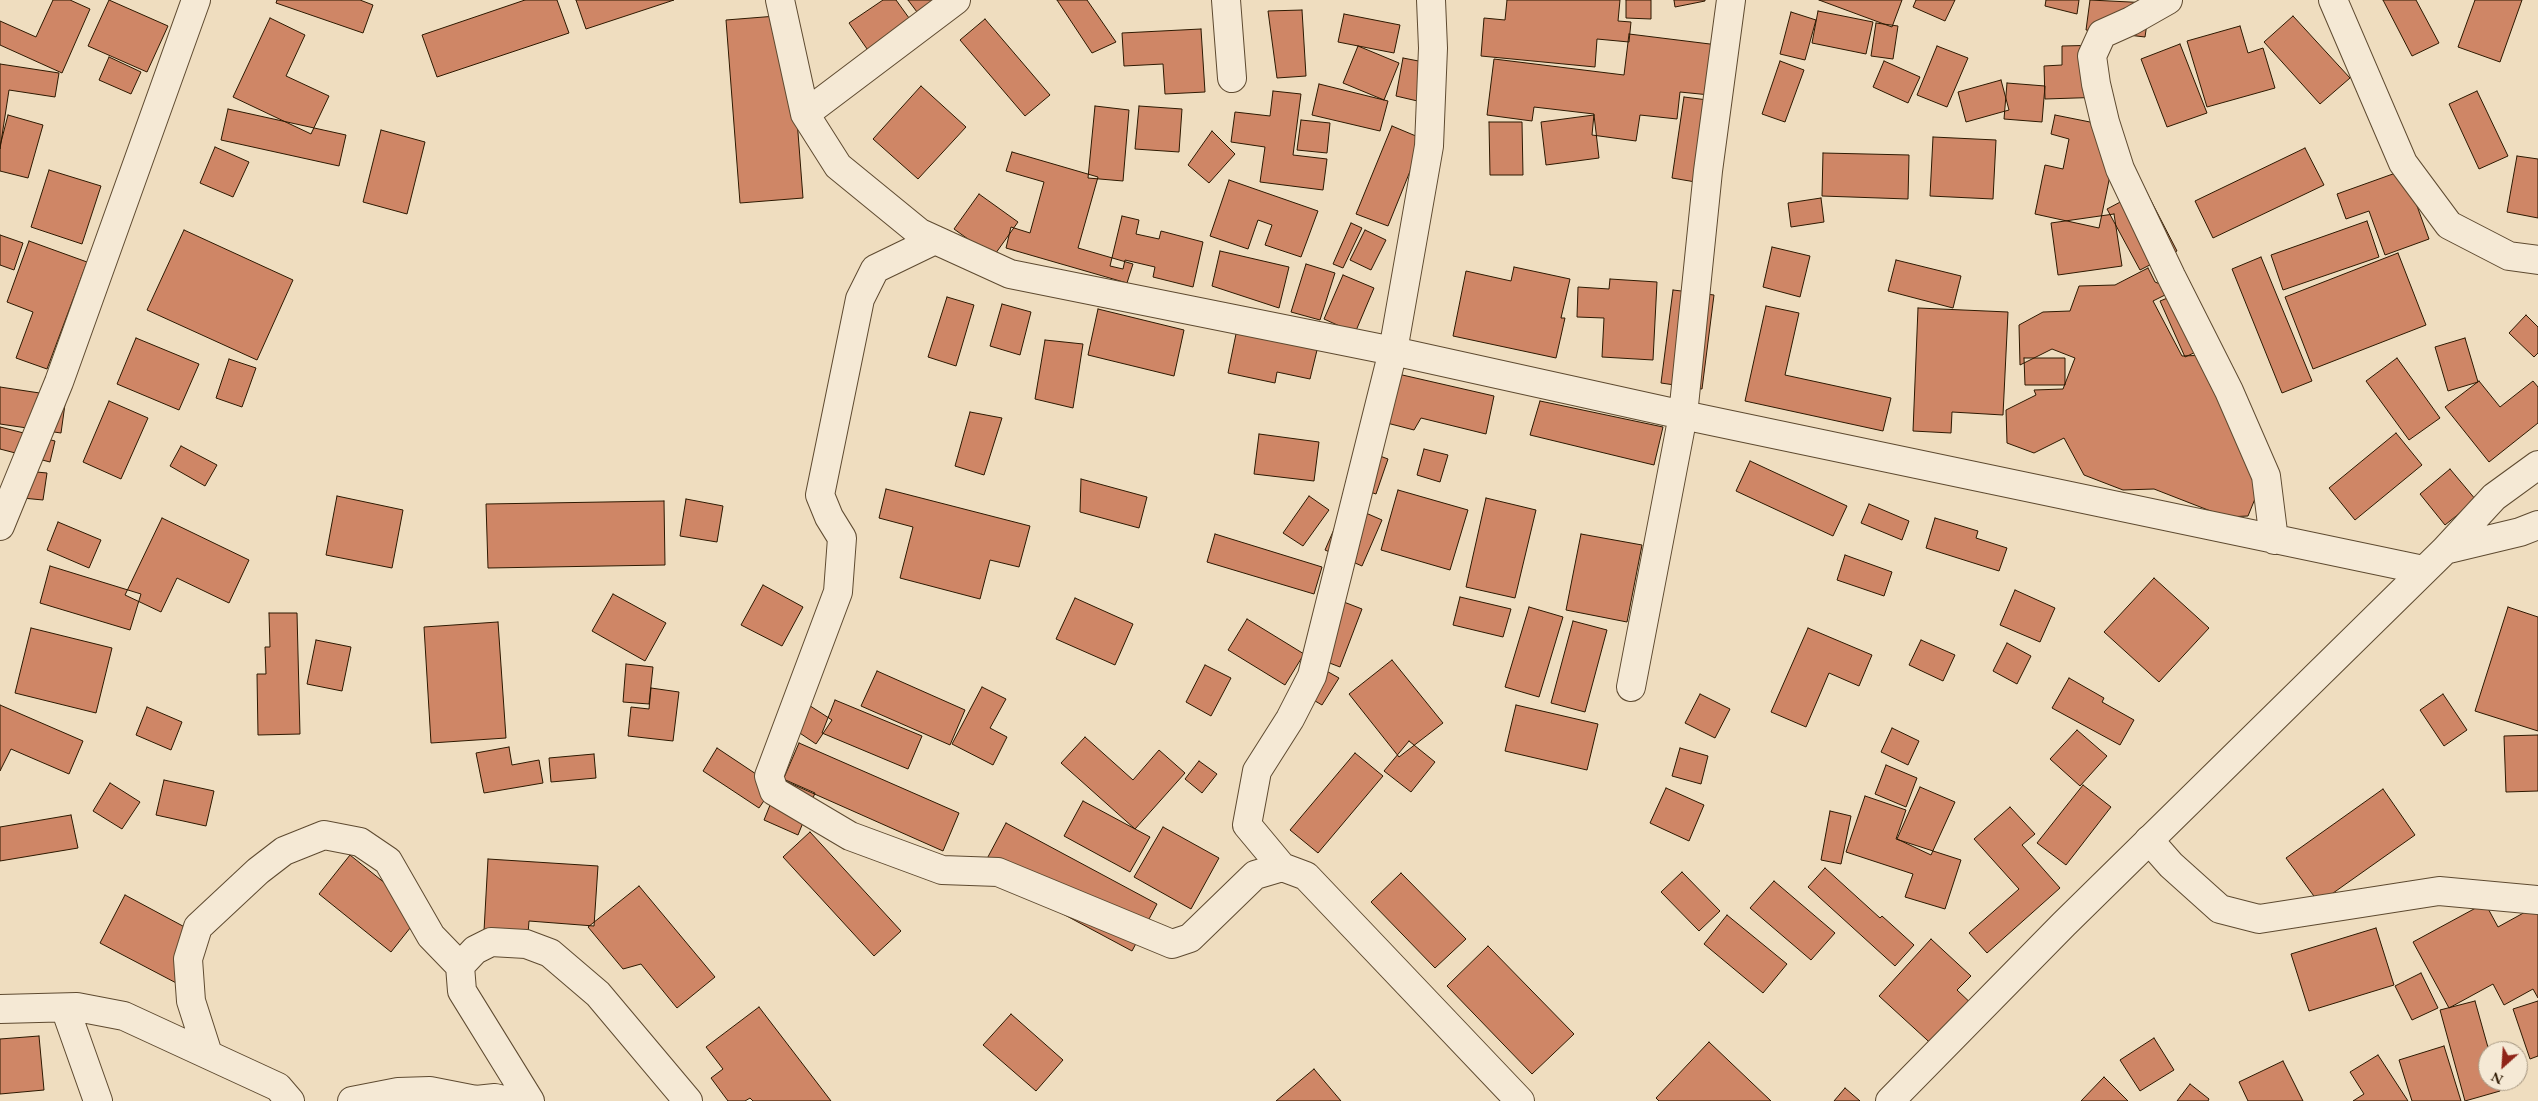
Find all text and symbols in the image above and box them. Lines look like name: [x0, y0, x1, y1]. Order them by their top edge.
north arrow: [2478, 1041, 2528, 1091]
text: N: [2488, 1068, 2506, 1089]

